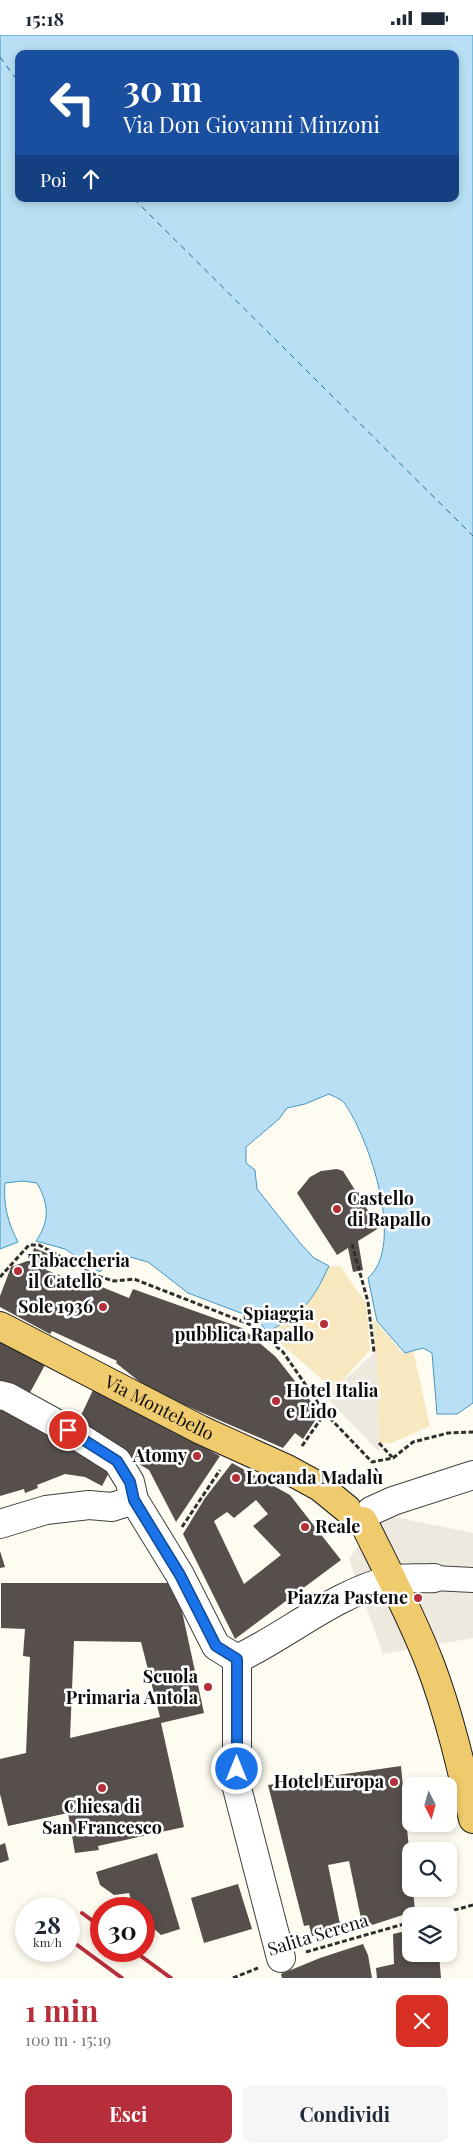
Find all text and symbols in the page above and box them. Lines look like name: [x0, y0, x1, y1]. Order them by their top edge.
text: 15:18: [25, 5, 64, 31]
text: 30 m: [123, 64, 203, 111]
icon: left: [40, 70, 105, 135]
text: Via Don Giovanni Minzoni: [123, 109, 380, 139]
icon: ahead: [77, 165, 105, 193]
text: Poi: [40, 166, 67, 192]
place label: Castello di Rapallo: [347, 1186, 431, 1231]
marker: Castello di Rapallo: [331, 1203, 343, 1215]
place label: Tabaccheria il Catello: [28, 1248, 131, 1293]
marker: Tabaccheria il Catello: [12, 1265, 24, 1277]
place label: Sole 1936: [18, 1294, 93, 1318]
marker: Sole 1936: [97, 1301, 109, 1313]
place label: Spiaggia pubblica Rapallo: [175, 1301, 315, 1346]
marker: Spiaggia pubblica Rapallo: [318, 1318, 330, 1330]
street label: Via Montebello: [100, 1369, 218, 1445]
place label: Hotel Italia e Lido: [286, 1378, 379, 1423]
marker: Hotel Italia e Lido: [270, 1395, 282, 1407]
pin: [47, 1409, 89, 1451]
icon: arrive: [54, 1416, 82, 1444]
place label: Atomy: [132, 1443, 188, 1467]
marker: Atomy: [191, 1450, 203, 1462]
place label: Locanda Madalù: [246, 1465, 383, 1489]
marker: Locanda Madalù: [230, 1472, 242, 1484]
place label: Reale: [315, 1514, 360, 1538]
marker: Reale: [299, 1521, 311, 1533]
place label: Piazza Pastene: [287, 1585, 408, 1609]
marker: Piazza Pastene: [412, 1592, 424, 1604]
place label: Scuola Primaria Antola: [66, 1664, 199, 1709]
marker: Scuola Primaria Antola: [202, 1681, 214, 1693]
position arrow: [210, 1742, 262, 1794]
place label: Hotel Europa: [274, 1769, 385, 1793]
marker: Hotel Europa: [388, 1776, 400, 1788]
north arrow: [402, 1777, 458, 1833]
map controls: [402, 1777, 457, 1962]
marker: Chiesa di San Francesco: [96, 1782, 108, 1794]
place label: Chiesa di San Francesco: [42, 1794, 162, 1839]
button: search: [402, 1842, 457, 1897]
speed limit sign: 30: [90, 1897, 155, 1962]
text: 28: [34, 1907, 61, 1940]
street label: Salita Serena: [264, 1907, 371, 1961]
button: layers: [402, 1907, 457, 1962]
text: km/h: [33, 1934, 62, 1950]
text: 1 min: [25, 1990, 99, 2030]
button: close: [396, 1995, 448, 2047]
text: 100 m · 15:19: [25, 2029, 111, 2050]
button: Esci: [25, 2085, 232, 2143]
button: Condividi: [242, 2085, 448, 2143]

